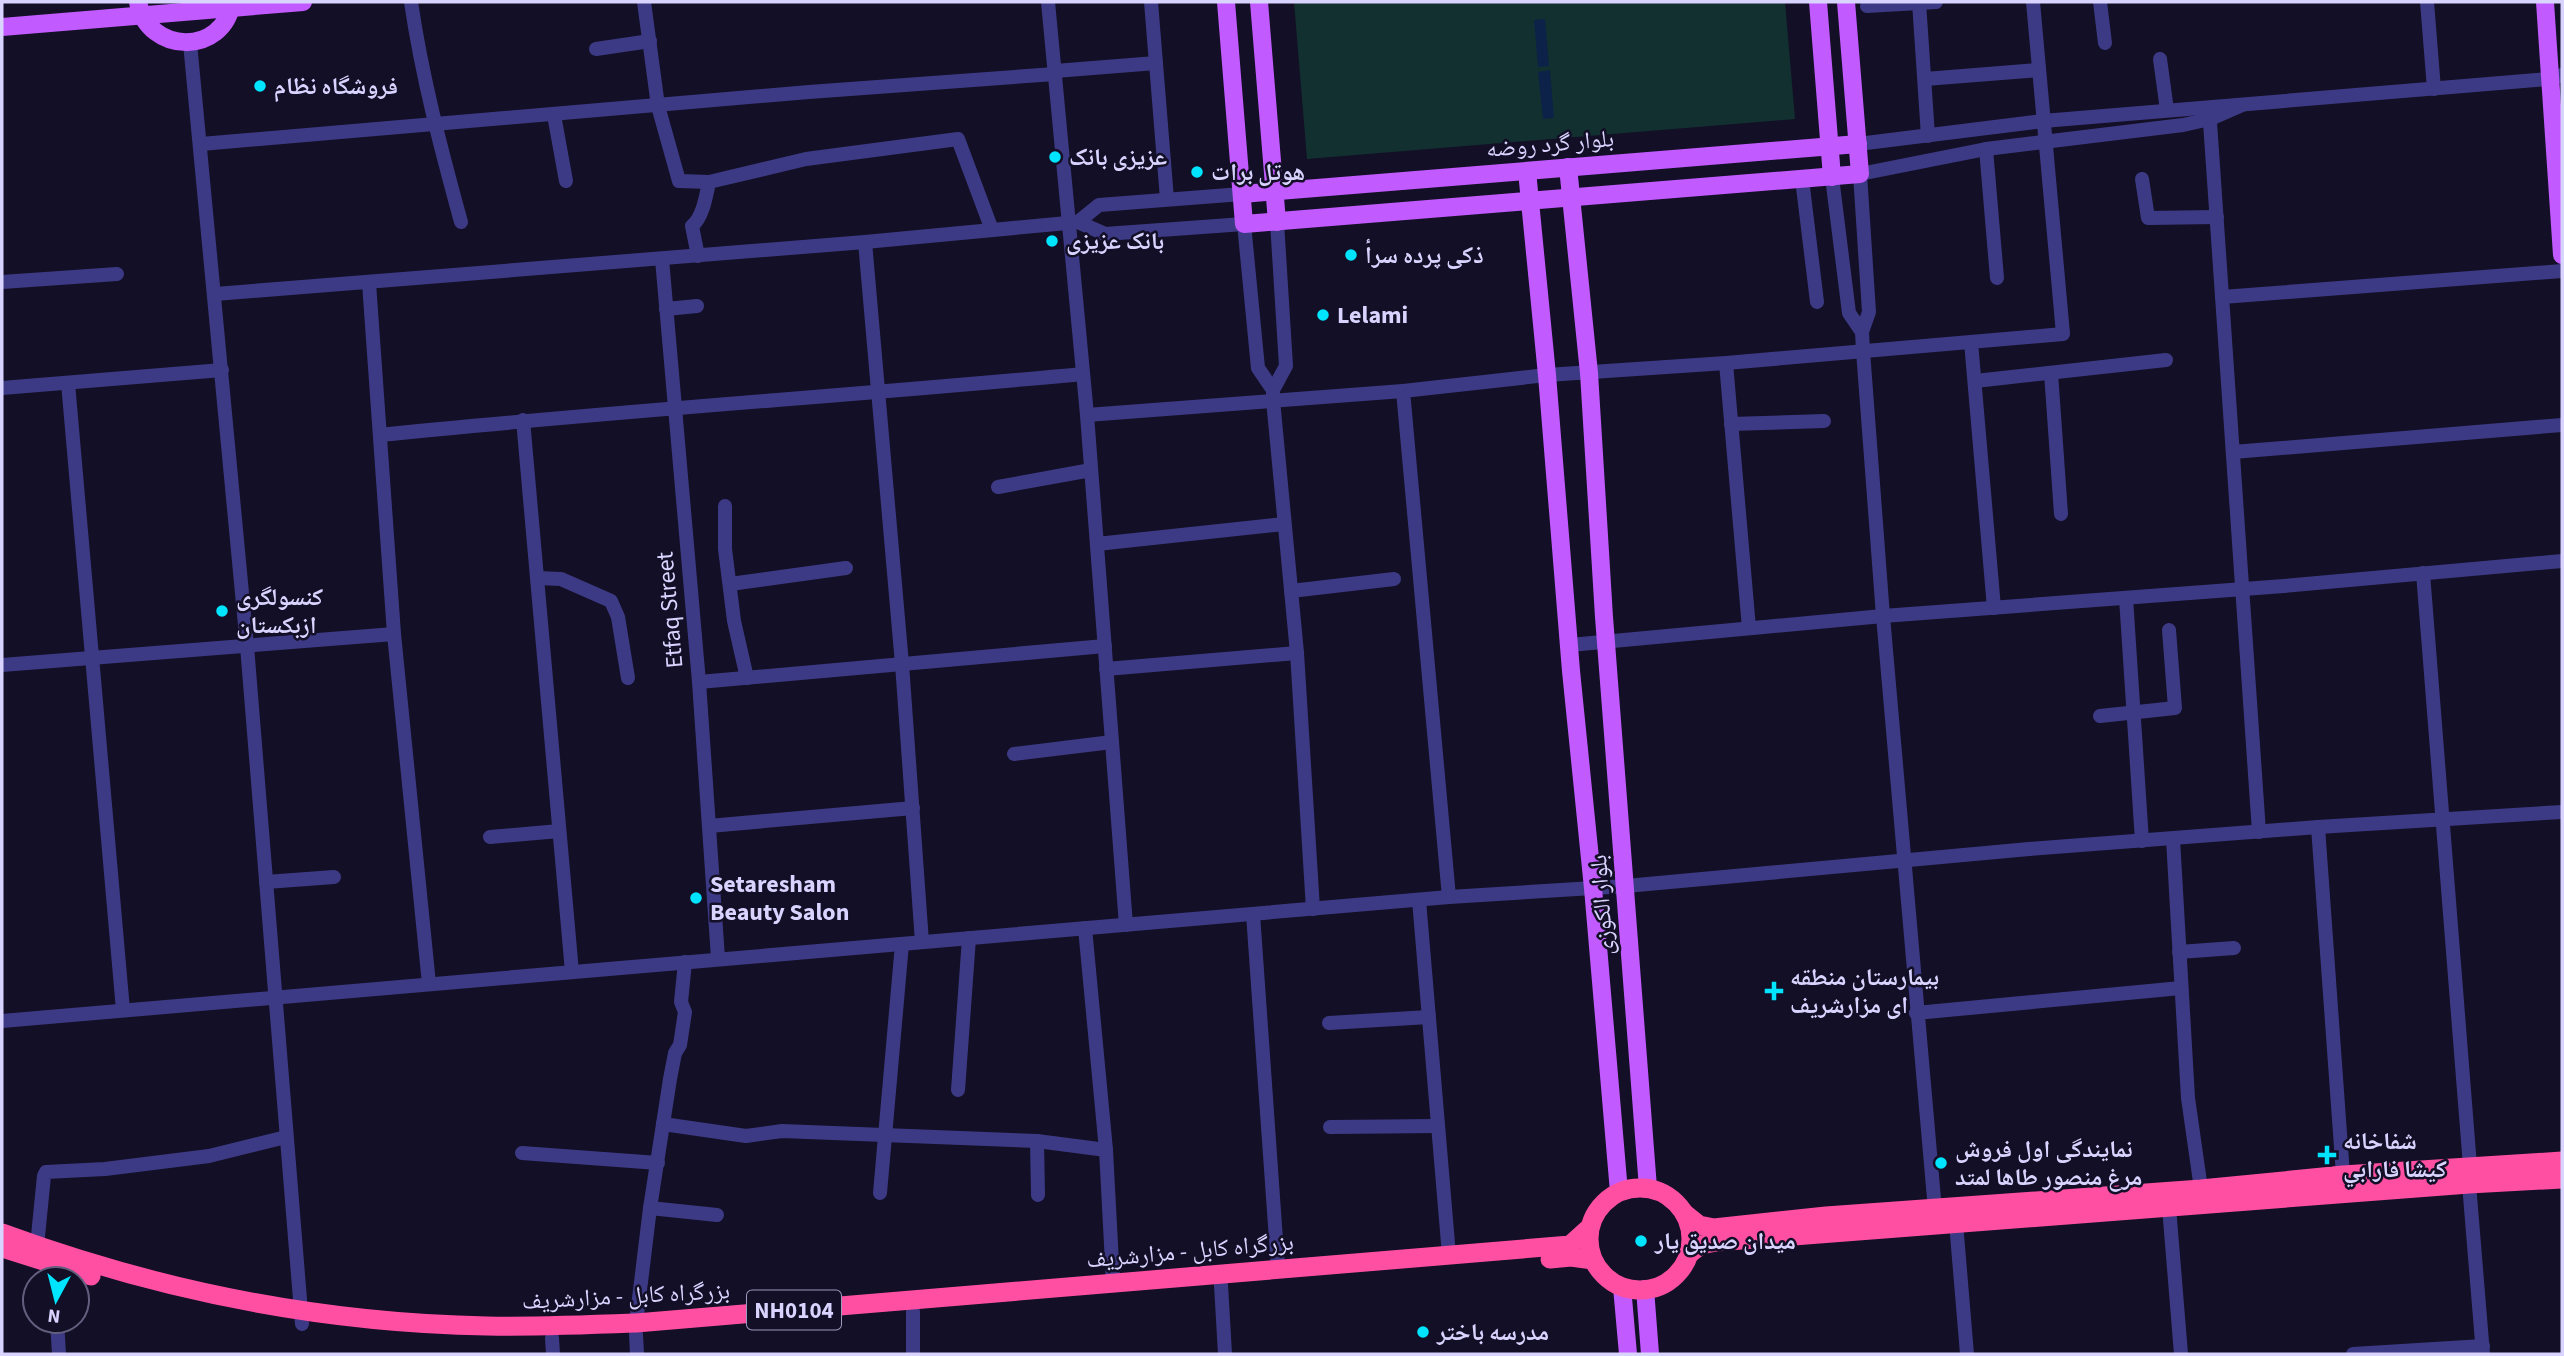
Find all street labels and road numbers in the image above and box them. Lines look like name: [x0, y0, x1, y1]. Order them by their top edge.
street label: بلوار گرد روضه: [1485, 121, 1615, 167]
street label: Etfaq Street: [647, 550, 693, 670]
street label: بلوار الکوزی: [1581, 854, 1623, 956]
street label: بزرگراه کابل - مزارشریف: [1085, 1224, 1295, 1278]
street label: بزرگراه کابل - مزارشریف: [521, 1273, 731, 1319]
road number: NH0104: [747, 1290, 841, 1330]

